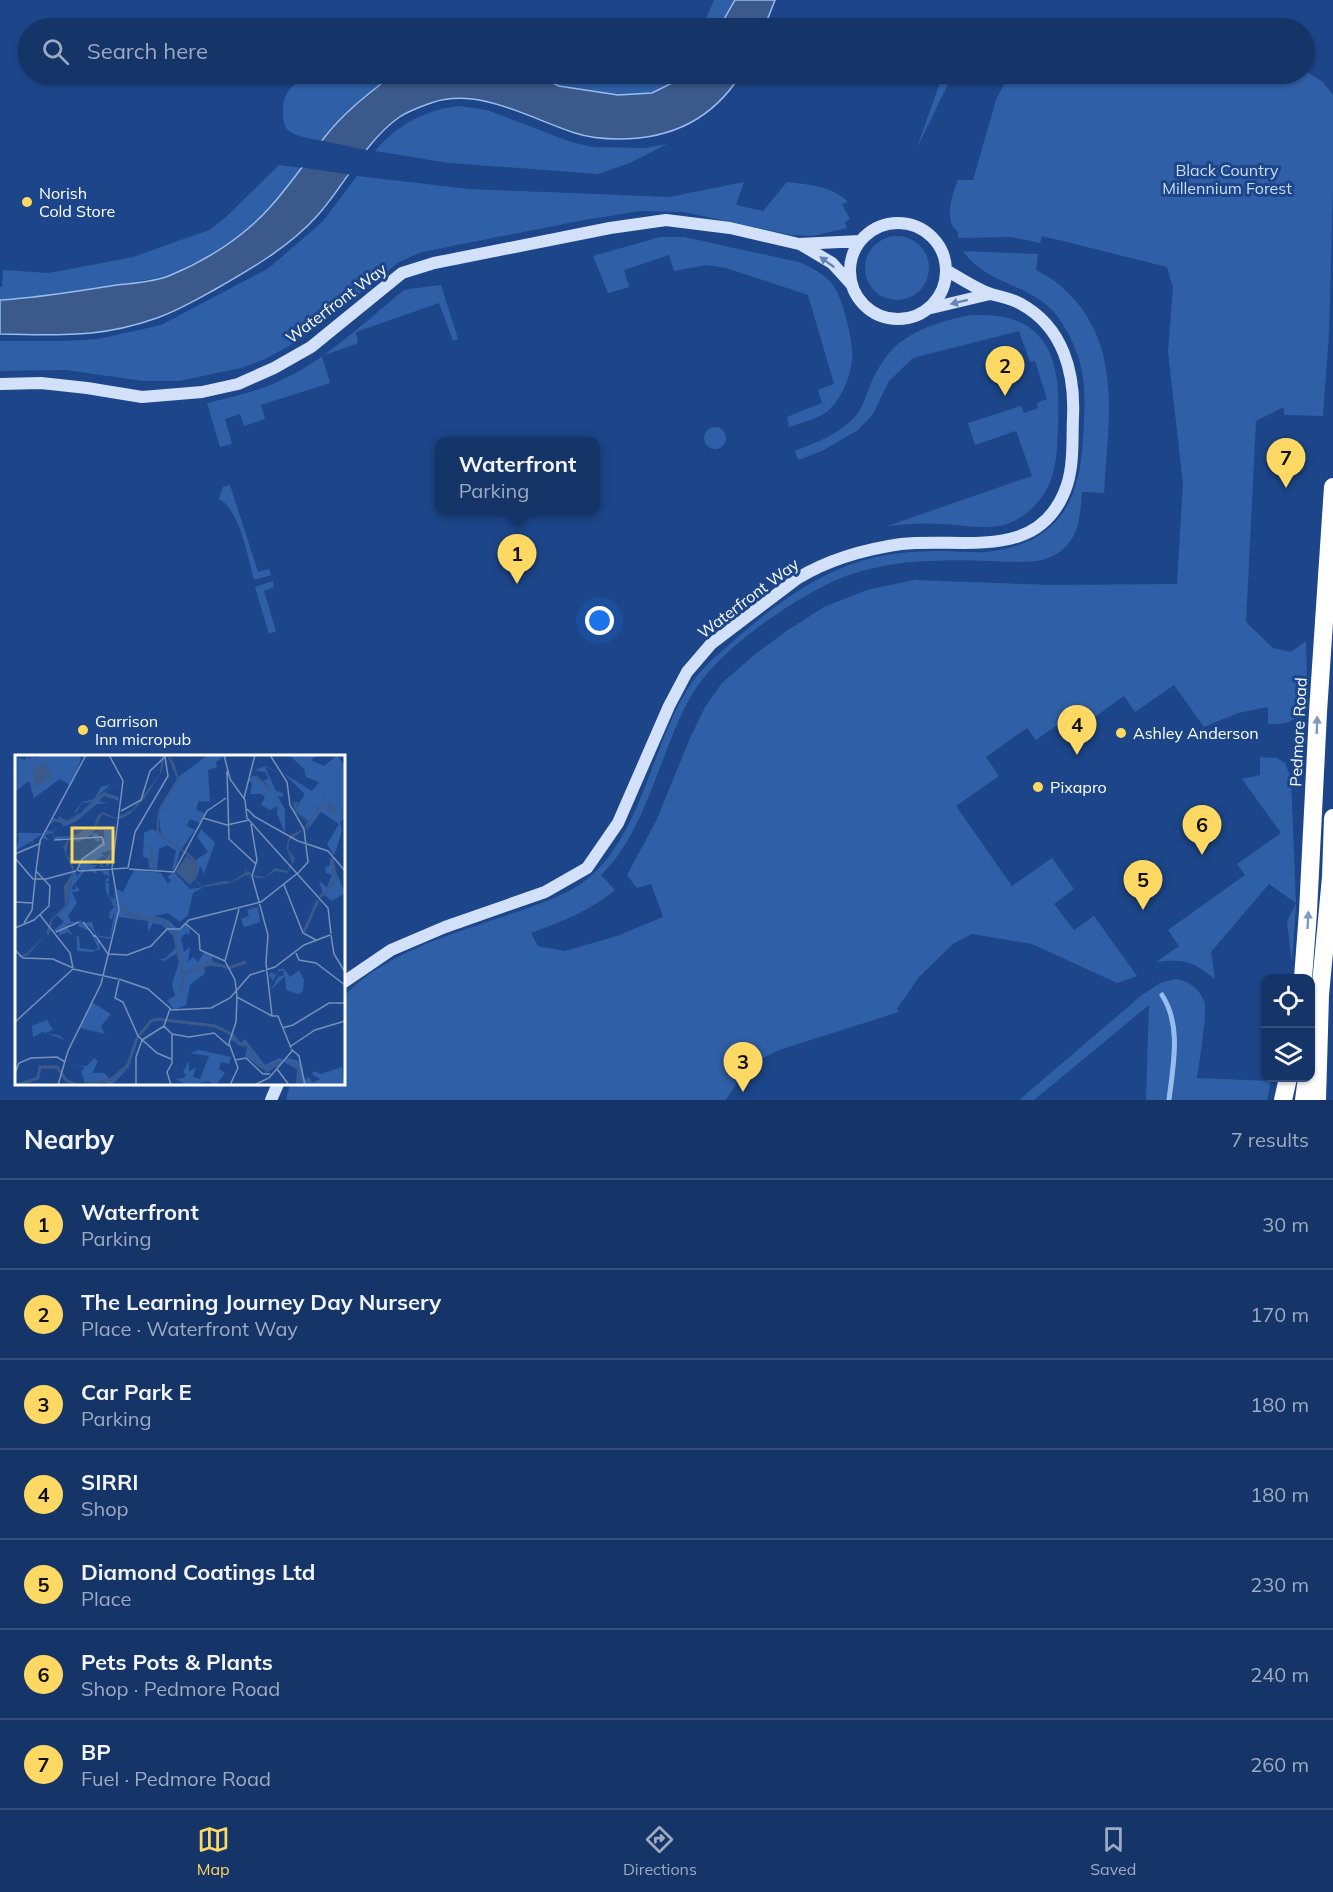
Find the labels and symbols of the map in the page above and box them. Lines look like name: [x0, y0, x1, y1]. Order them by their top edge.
park label: Black Country Millennium Forest: [1162, 160, 1292, 198]
place label: Norish Cold Store: [39, 183, 115, 221]
marker: Norish Cold Store: [20, 195, 34, 209]
one-way arrow: [820, 256, 836, 268]
street label: Waterfront Way: [282, 258, 391, 347]
one-way arrow: [950, 297, 968, 307]
pin: 2: [986, 346, 1024, 396]
pin: 7: [1266, 438, 1306, 488]
pin: 1: [498, 534, 536, 584]
street label: Waterfront Way: [694, 553, 803, 642]
your location: [585, 606, 614, 635]
street label: Pedmore Road: [1285, 677, 1311, 787]
pin: 4: [1058, 706, 1096, 755]
place label: Garrison Inn micropub: [95, 711, 191, 749]
one-way arrow: [1313, 716, 1322, 735]
marker: Garrison Inn micropub: [76, 723, 90, 737]
place label: Ashley Anderson: [1133, 723, 1259, 743]
marker: Ashley Anderson: [1114, 726, 1128, 740]
inset map: [15, 755, 345, 1085]
place label: Pixapro: [1050, 777, 1107, 797]
marker: Pixapro: [1031, 780, 1045, 794]
pin: 6: [1182, 806, 1222, 855]
pin: 5: [1124, 860, 1162, 910]
one-way arrow: [1303, 911, 1313, 930]
pin: 3: [724, 1042, 762, 1092]

